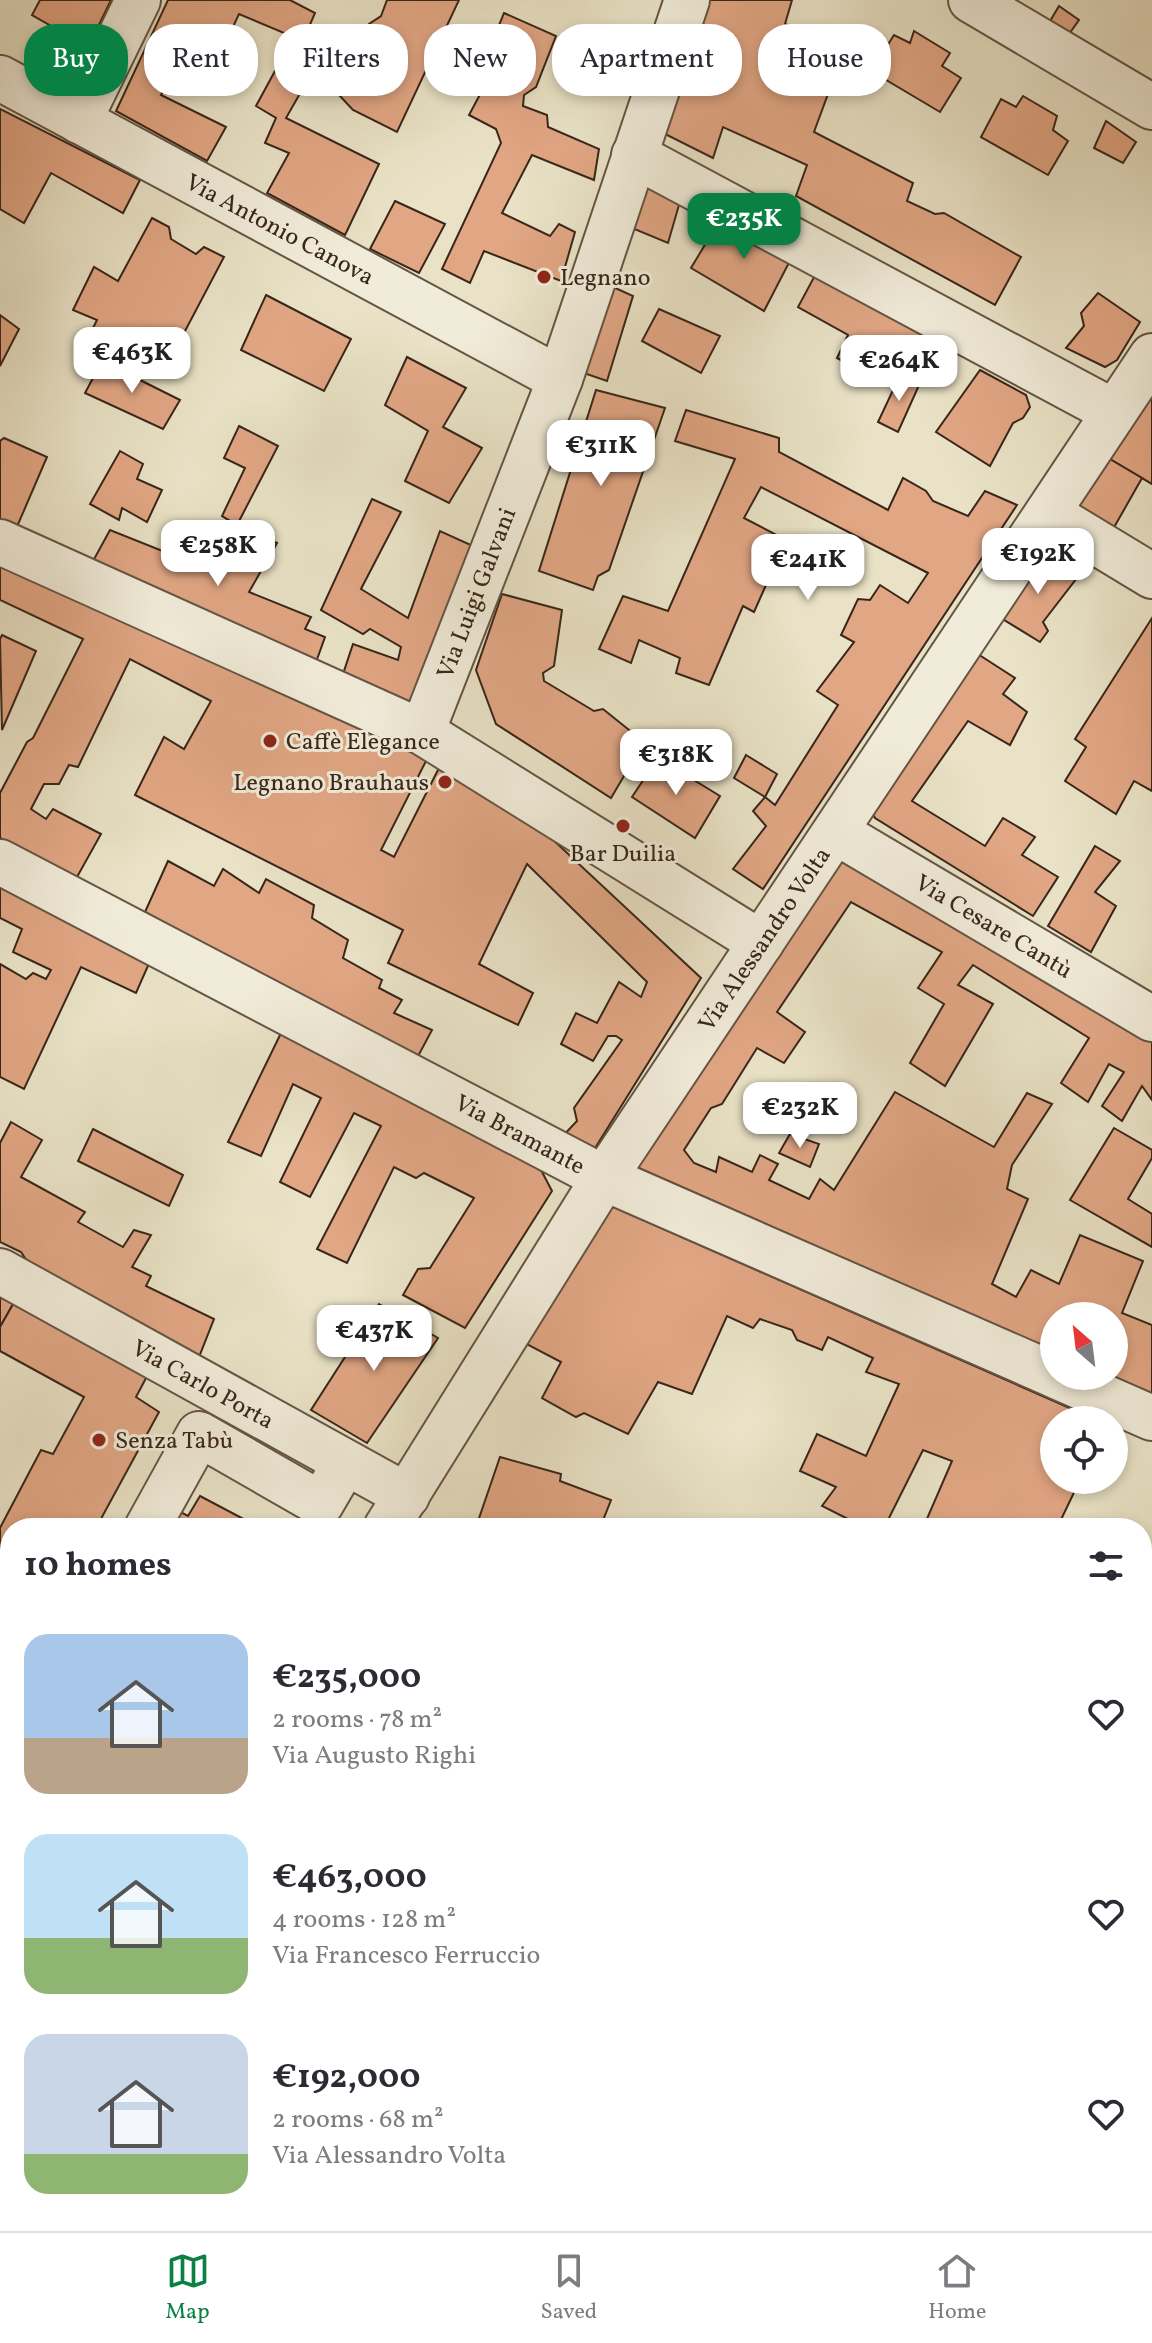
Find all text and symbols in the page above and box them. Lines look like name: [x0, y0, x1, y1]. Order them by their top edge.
chip: Buy: [24, 24, 128, 96]
chip: Rent: [144, 24, 258, 96]
chip: Filters: [274, 24, 408, 96]
chip: New: [424, 24, 536, 96]
chip: Apartment: [552, 24, 742, 96]
chip: House: [758, 24, 891, 96]
street label: Via Antonio Canova: [179, 167, 380, 295]
pin: €235K: [688, 193, 800, 261]
text: €235K: [706, 201, 782, 237]
place label: Legnano: [560, 262, 650, 296]
marker: Legnano: [535, 268, 553, 286]
pin: €463K: [76, 327, 188, 395]
text: €463K: [92, 335, 173, 371]
pin: €264K: [843, 335, 955, 403]
text: €264K: [858, 343, 940, 379]
pin: €311K: [545, 420, 657, 488]
text: €311K: [565, 428, 637, 464]
street label: Via Luigi Galvani: [430, 503, 526, 684]
pin: €258K: [162, 520, 274, 588]
text: €258K: [179, 528, 257, 564]
pin: €192K: [982, 528, 1094, 596]
pin: €241K: [752, 534, 864, 602]
text: €192K: [1000, 536, 1076, 572]
text: €241K: [769, 542, 847, 578]
place label: Caffè Elegance: [286, 726, 440, 760]
pin: €318K: [620, 729, 732, 797]
marker: Caffè Elegance: [261, 732, 279, 750]
text: €318K: [638, 737, 714, 773]
place label: Legnano Brauhaus: [233, 767, 429, 801]
marker: Legnano Brauhaus: [436, 773, 454, 791]
marker: Bar Duilia: [614, 817, 632, 835]
place label: Bar Duilia: [570, 838, 676, 872]
street label: Via Alessandro Volta: [691, 841, 840, 1039]
street label: Via Cesare Cantù: [908, 867, 1078, 988]
pin: €232K: [744, 1082, 856, 1150]
street label: Via Bramante: [448, 1087, 590, 1184]
text: €232K: [761, 1090, 839, 1126]
north arrow: [1040, 1302, 1128, 1390]
map controls: [1040, 1302, 1128, 1494]
pin: €437K: [318, 1305, 430, 1373]
text: €437K: [335, 1313, 413, 1349]
street label: Via Carlo Porta: [125, 1333, 280, 1439]
button: locate: [1040, 1406, 1128, 1494]
place label: Senza Tabù: [115, 1425, 233, 1459]
marker: Senza Tabù: [90, 1431, 108, 1449]
text: 10 homes: [24, 1543, 172, 1590]
icon: filters: [1084, 1544, 1128, 1588]
text: €235,000: [272, 1655, 421, 1702]
icon: home: [88, 1666, 184, 1762]
icon: heart: [1084, 1692, 1128, 1736]
text: 2 rooms · 78 m²: [272, 1702, 442, 1738]
text: Via Augusto Righi: [272, 1738, 476, 1774]
text: €463,000: [272, 1855, 427, 1902]
icon: home: [88, 1866, 184, 1962]
icon: heart: [1084, 1892, 1128, 1936]
text: 4 rooms · 128 m²: [272, 1902, 456, 1938]
text: Via Francesco Ferruccio: [272, 1938, 540, 1974]
text: €192,000: [272, 2055, 420, 2102]
icon: home: [88, 2066, 184, 2162]
icon: heart: [1084, 2092, 1128, 2136]
text: 2 rooms · 68 m²: [272, 2102, 444, 2138]
text: Via Alessandro Volta: [272, 2138, 506, 2174]
tab: Map: [166, 2249, 210, 2328]
tab: Saved: [541, 2249, 597, 2328]
tab: Home: [928, 2249, 986, 2328]

